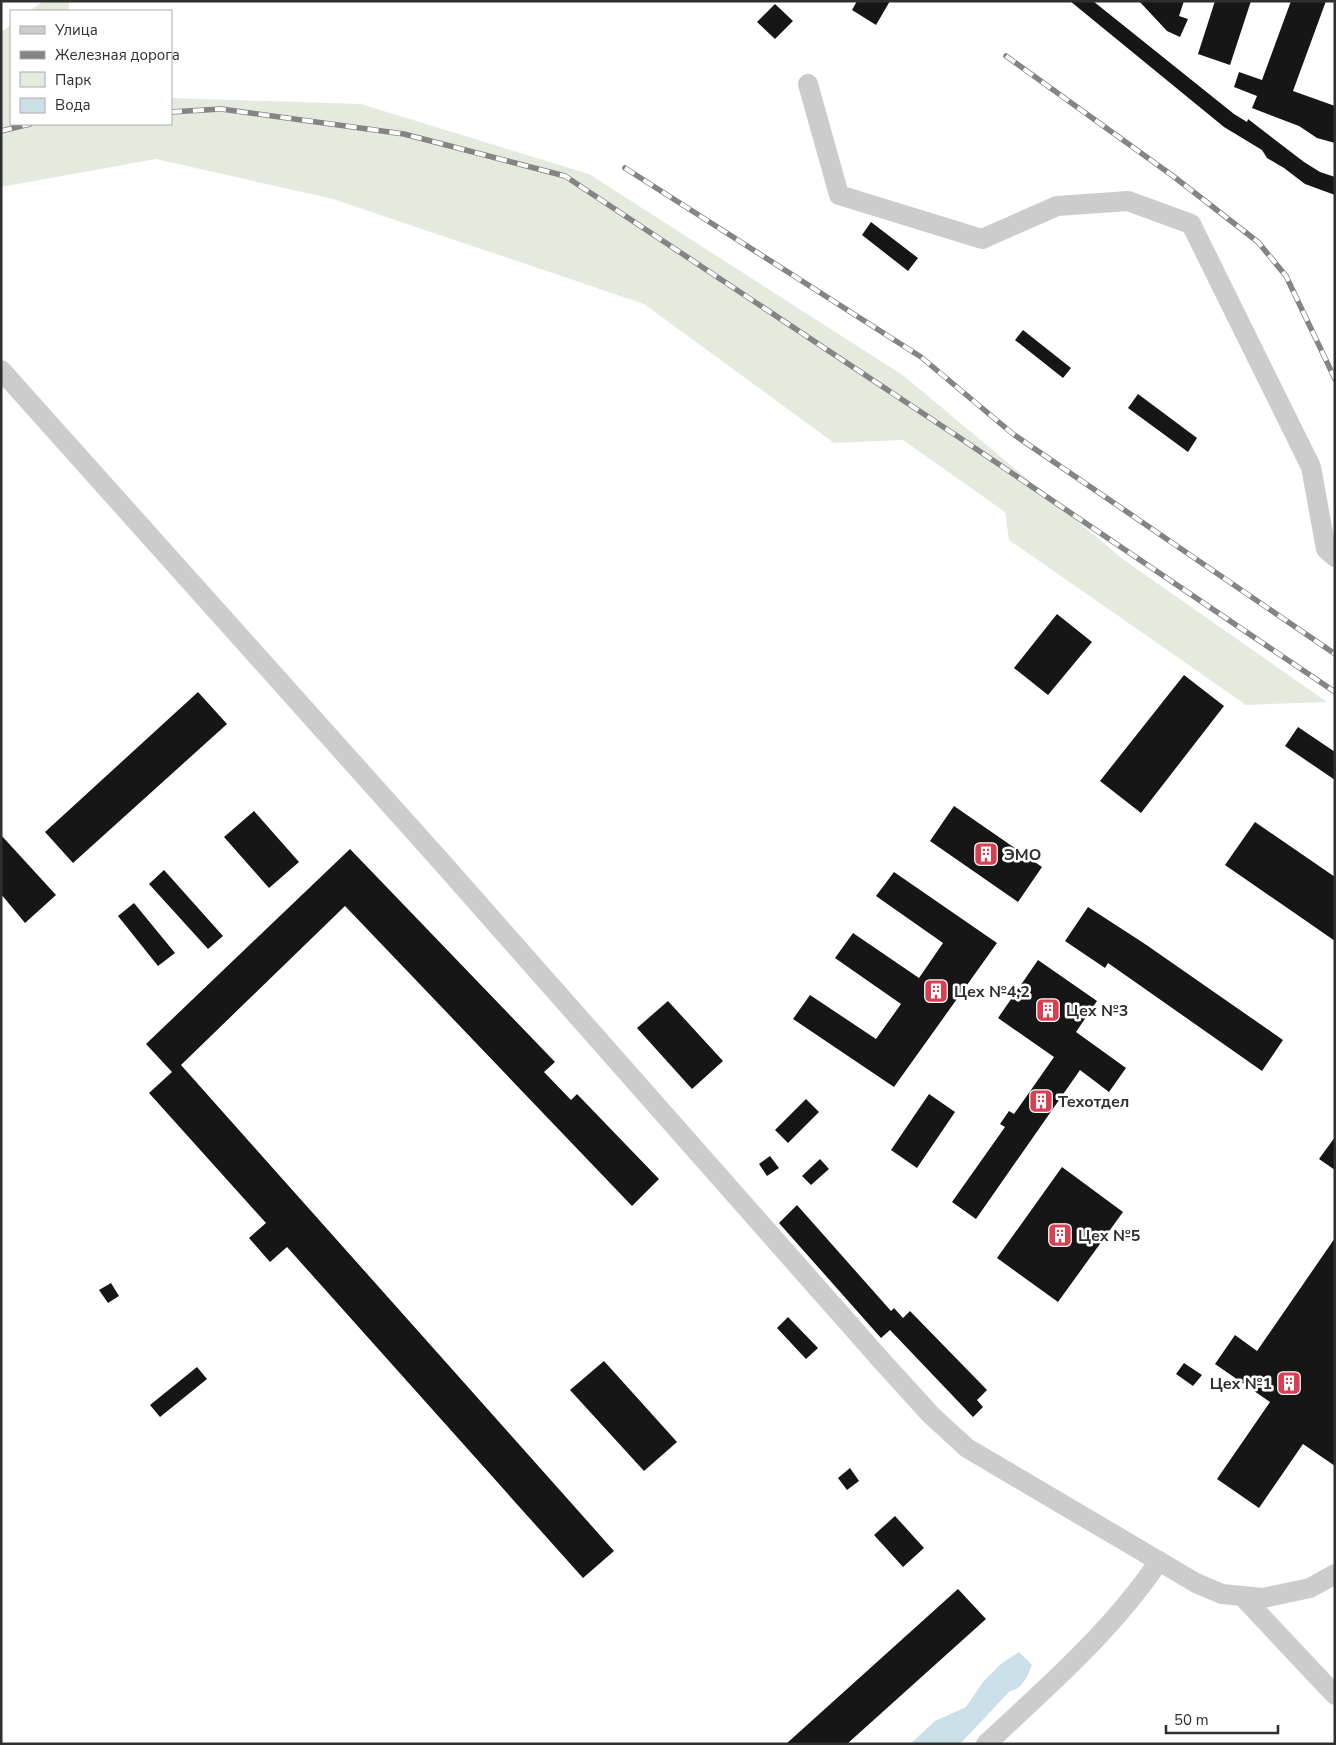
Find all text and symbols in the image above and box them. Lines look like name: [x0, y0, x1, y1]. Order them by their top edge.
legend: [10, 10, 172, 125]
text: Улица: [54, 20, 98, 40]
text: Железная дорога: [55, 45, 180, 65]
text: Парк: [55, 70, 91, 90]
text: Вода: [55, 95, 91, 115]
building icon: ЭМО: [973, 841, 999, 867]
place label: ЭМО: [1004, 844, 1041, 866]
building icon: Цех №4,2: [923, 978, 949, 1004]
place label: Цех №4,2: [954, 981, 1030, 1003]
building icon: Цех №3: [1035, 997, 1061, 1023]
place label: Цех №3: [1066, 1000, 1128, 1022]
building icon: Техотдел: [1028, 1088, 1054, 1114]
place label: Техотдел: [1058, 1091, 1129, 1113]
building icon: Цех №5: [1047, 1222, 1073, 1248]
place label: Цех №5: [1078, 1225, 1140, 1247]
building icon: Цех №1: [1276, 1370, 1302, 1396]
place label: Цех №1: [1210, 1373, 1272, 1395]
scale bar: [1166, 1702, 1278, 1734]
text: 50 m: [1174, 1710, 1209, 1730]

